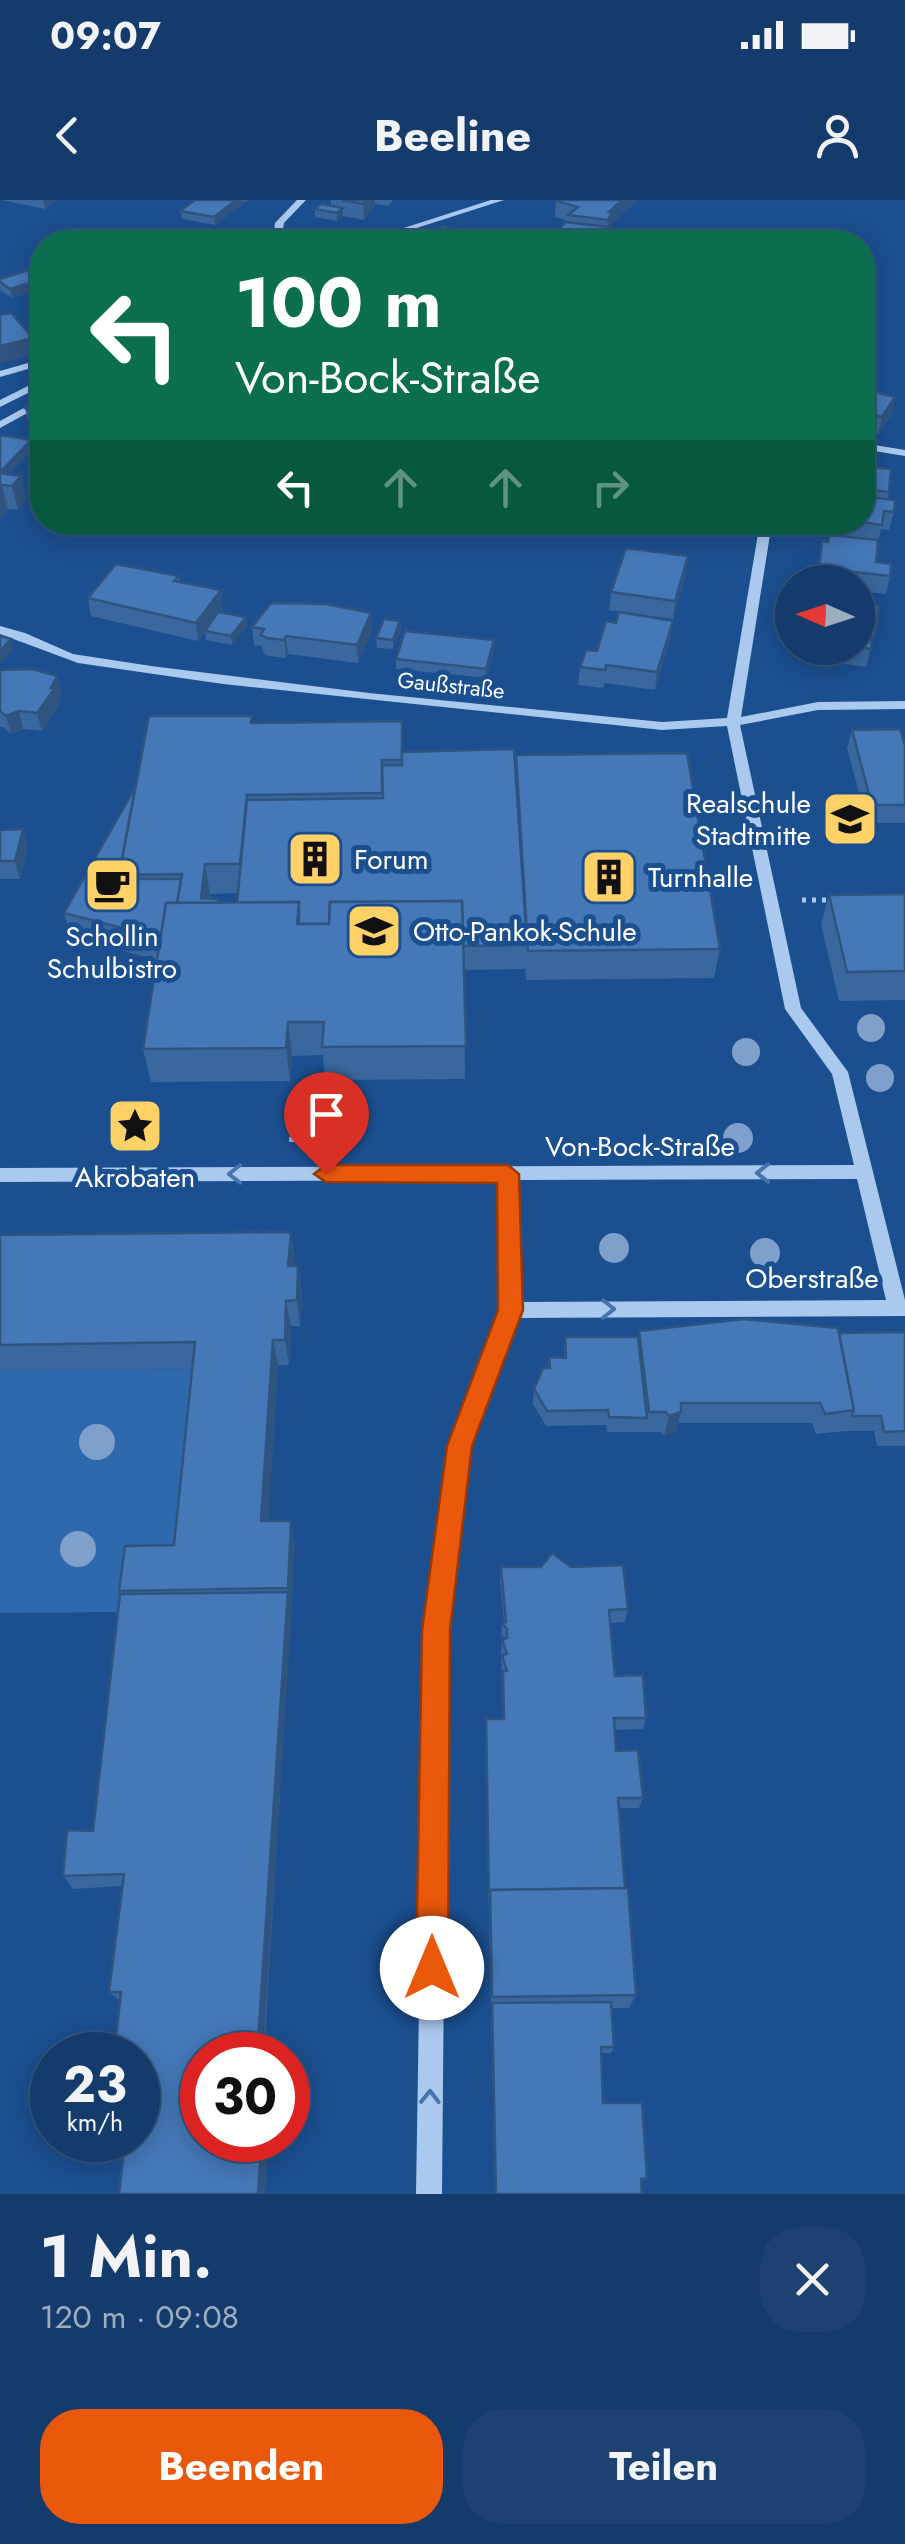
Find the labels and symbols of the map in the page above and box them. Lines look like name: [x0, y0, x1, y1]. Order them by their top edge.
north arrow: [775, 565, 875, 665]
street label: Gaußstraße: [396, 663, 506, 707]
place label: Realschule Stadtmitte: [686, 783, 811, 856]
school or university icon: Realschule Stadtmitte: [820, 789, 880, 849]
building icon: Forum: [285, 829, 345, 889]
place label: Forum: [354, 839, 429, 880]
building icon: Turnhalle: [579, 847, 639, 907]
cafe icon: Schollin Schulbistro: [82, 855, 142, 915]
place label: Turnhalle: [648, 857, 753, 898]
school or university icon: Otto-Pankok-Schule: [344, 901, 404, 961]
place label: Otto-Pankok-Schule: [413, 911, 637, 952]
place label: Schollin Schulbistro: [47, 916, 177, 989]
pin: [284, 1072, 369, 1175]
place icon: Akrobaten: [105, 1096, 165, 1156]
street label: Von-Bock-Straße: [545, 1126, 735, 1167]
place label: Akrobaten: [75, 1157, 195, 1198]
one-way arrow: [755, 1162, 770, 1184]
one-way arrow: [227, 1163, 242, 1185]
street label: Oberstraße: [745, 1258, 879, 1299]
one-way arrow: [600, 1298, 616, 1320]
position arrow: [380, 1916, 484, 2020]
speed limit sign: 30: [180, 2032, 310, 2162]
one-way arrow: [420, 2088, 441, 2104]

